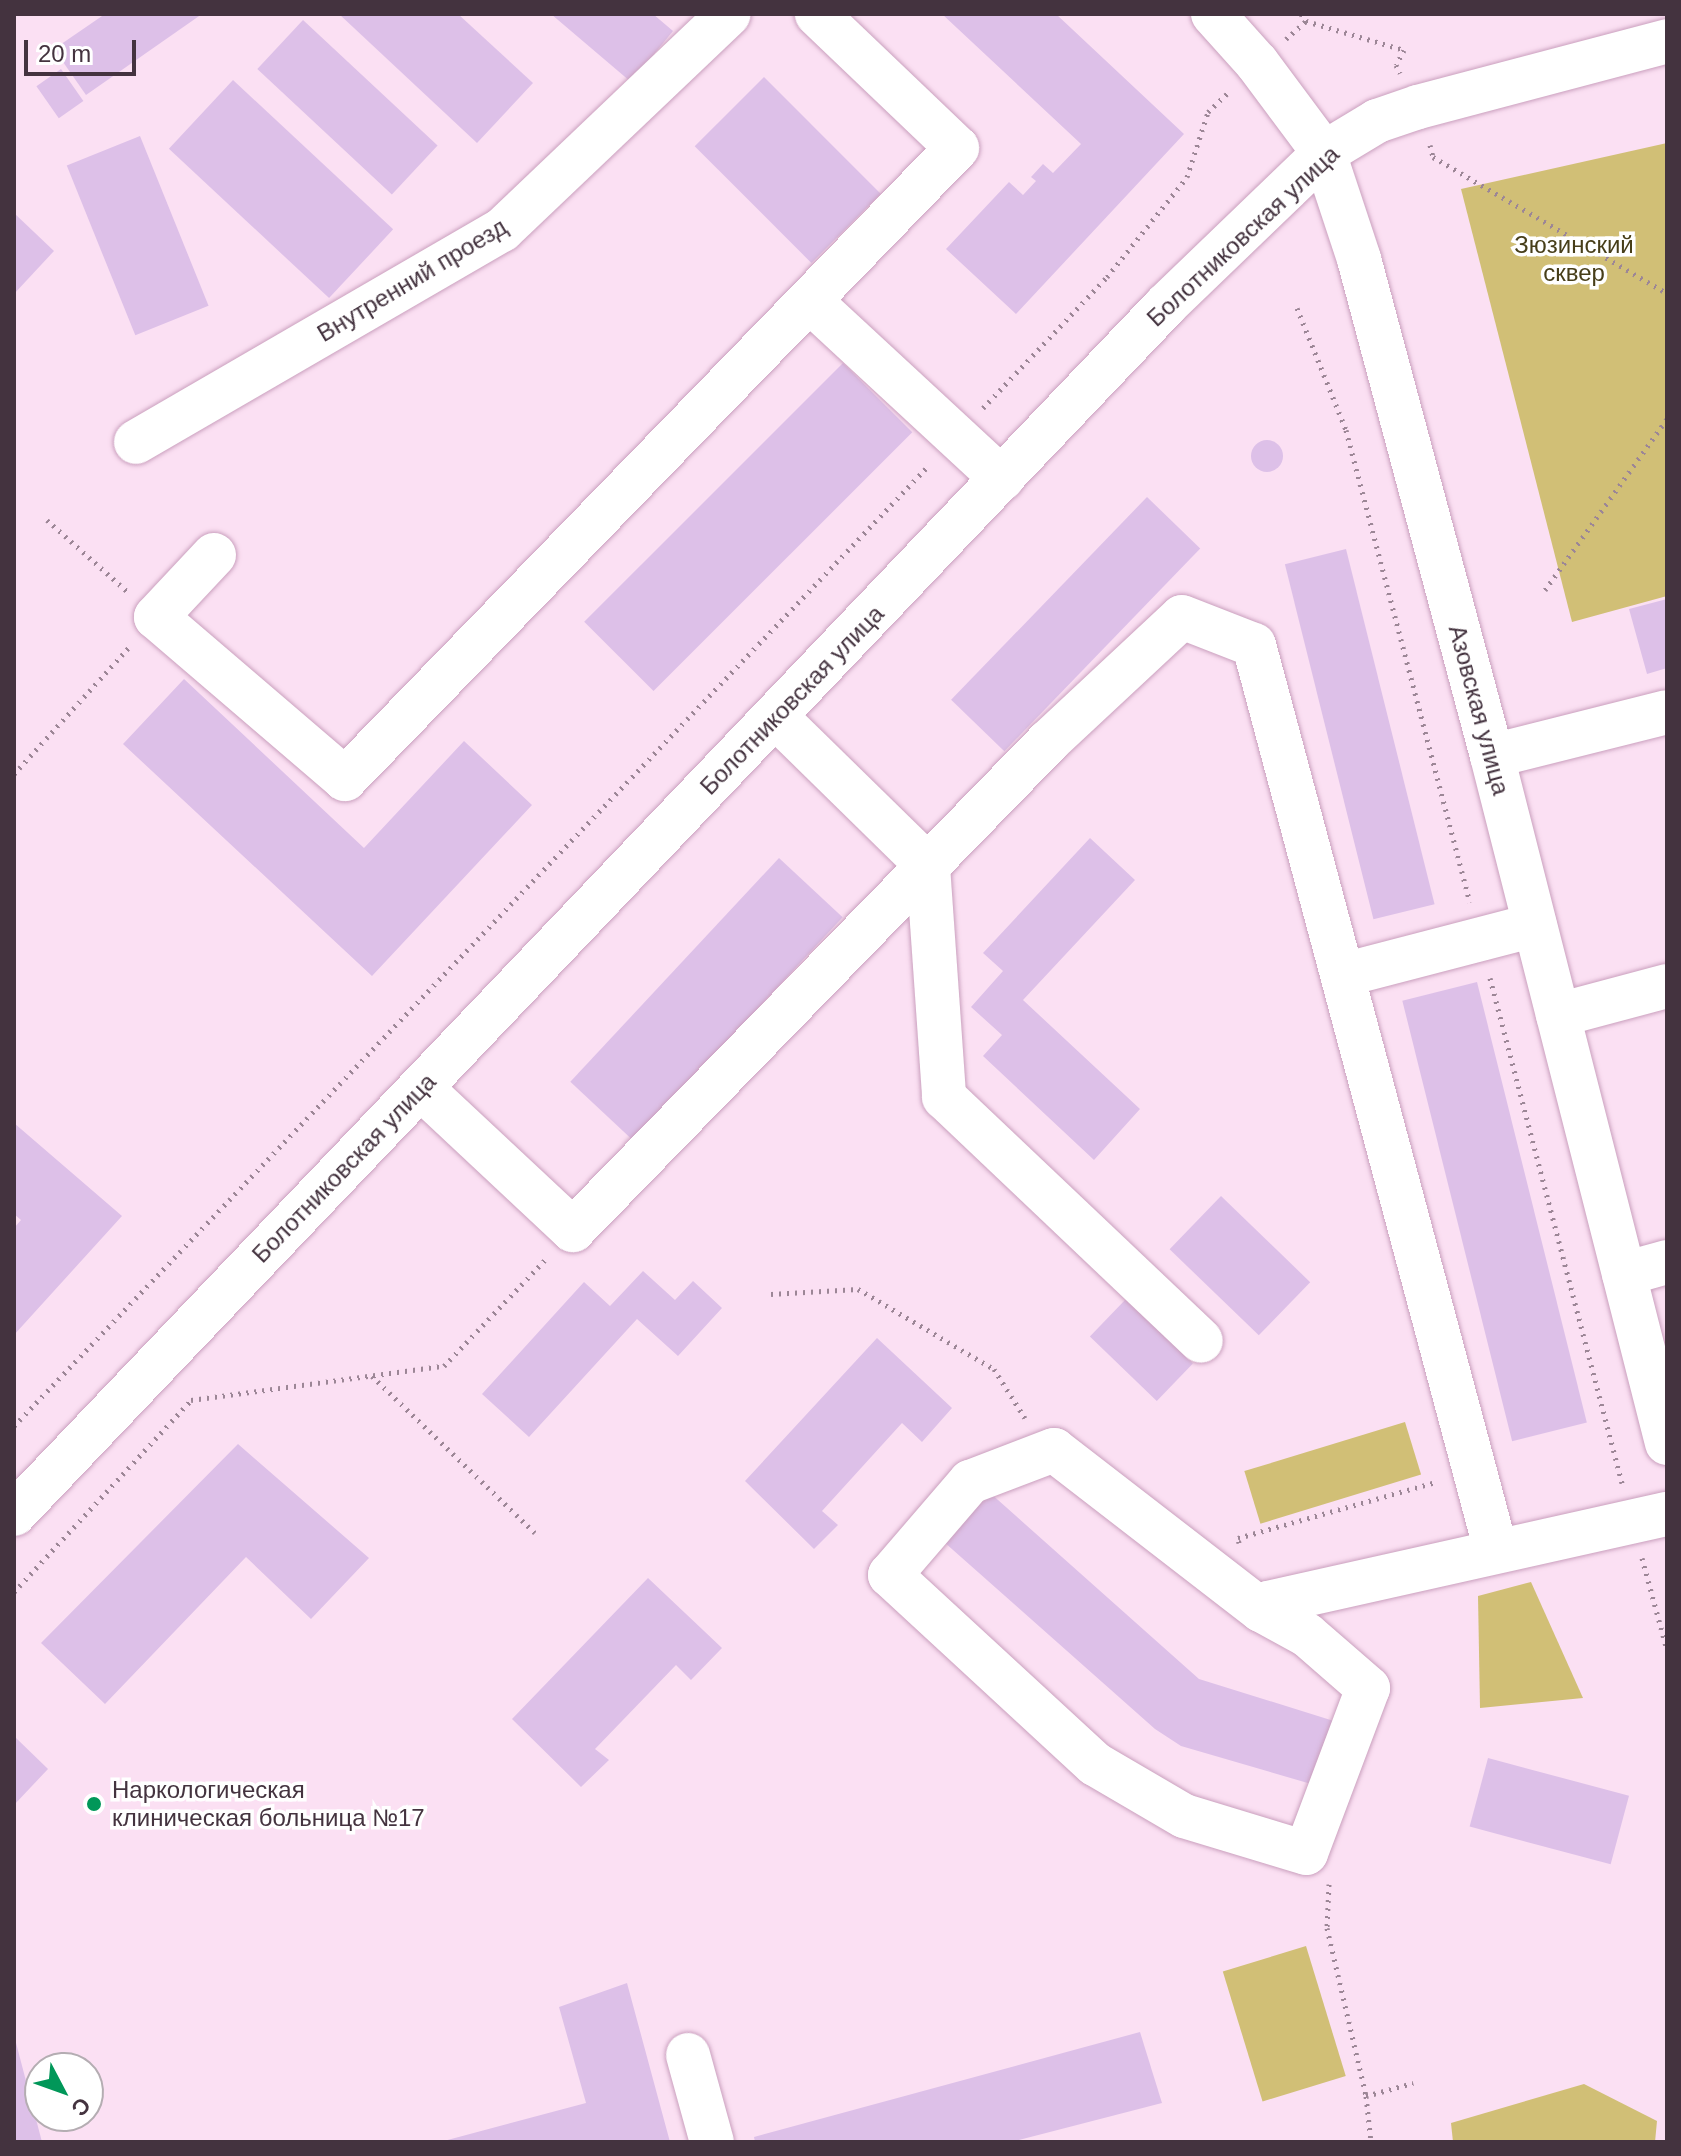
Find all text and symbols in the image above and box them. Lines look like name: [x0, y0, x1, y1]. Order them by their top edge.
scale bar: [28, 24, 140, 74]
text: 20 m: [38, 40, 91, 67]
street label: Болотниковская улица: [1141, 140, 1345, 332]
street label: Внутренний проезд: [312, 212, 512, 348]
park label: Зюзинский сквер: [1514, 231, 1634, 287]
street label: Болотниковская улица: [694, 599, 890, 801]
street label: Азовская улица: [1442, 622, 1516, 798]
street label: Болотниковская улица: [246, 1067, 442, 1269]
place label: Наркологическая клиническая больница №17: [112, 1776, 425, 1832]
marker: Наркологическая клиническая больница №17: [83, 1793, 105, 1815]
north arrow: [24, 2052, 104, 2132]
text: С: [66, 2093, 96, 2121]

